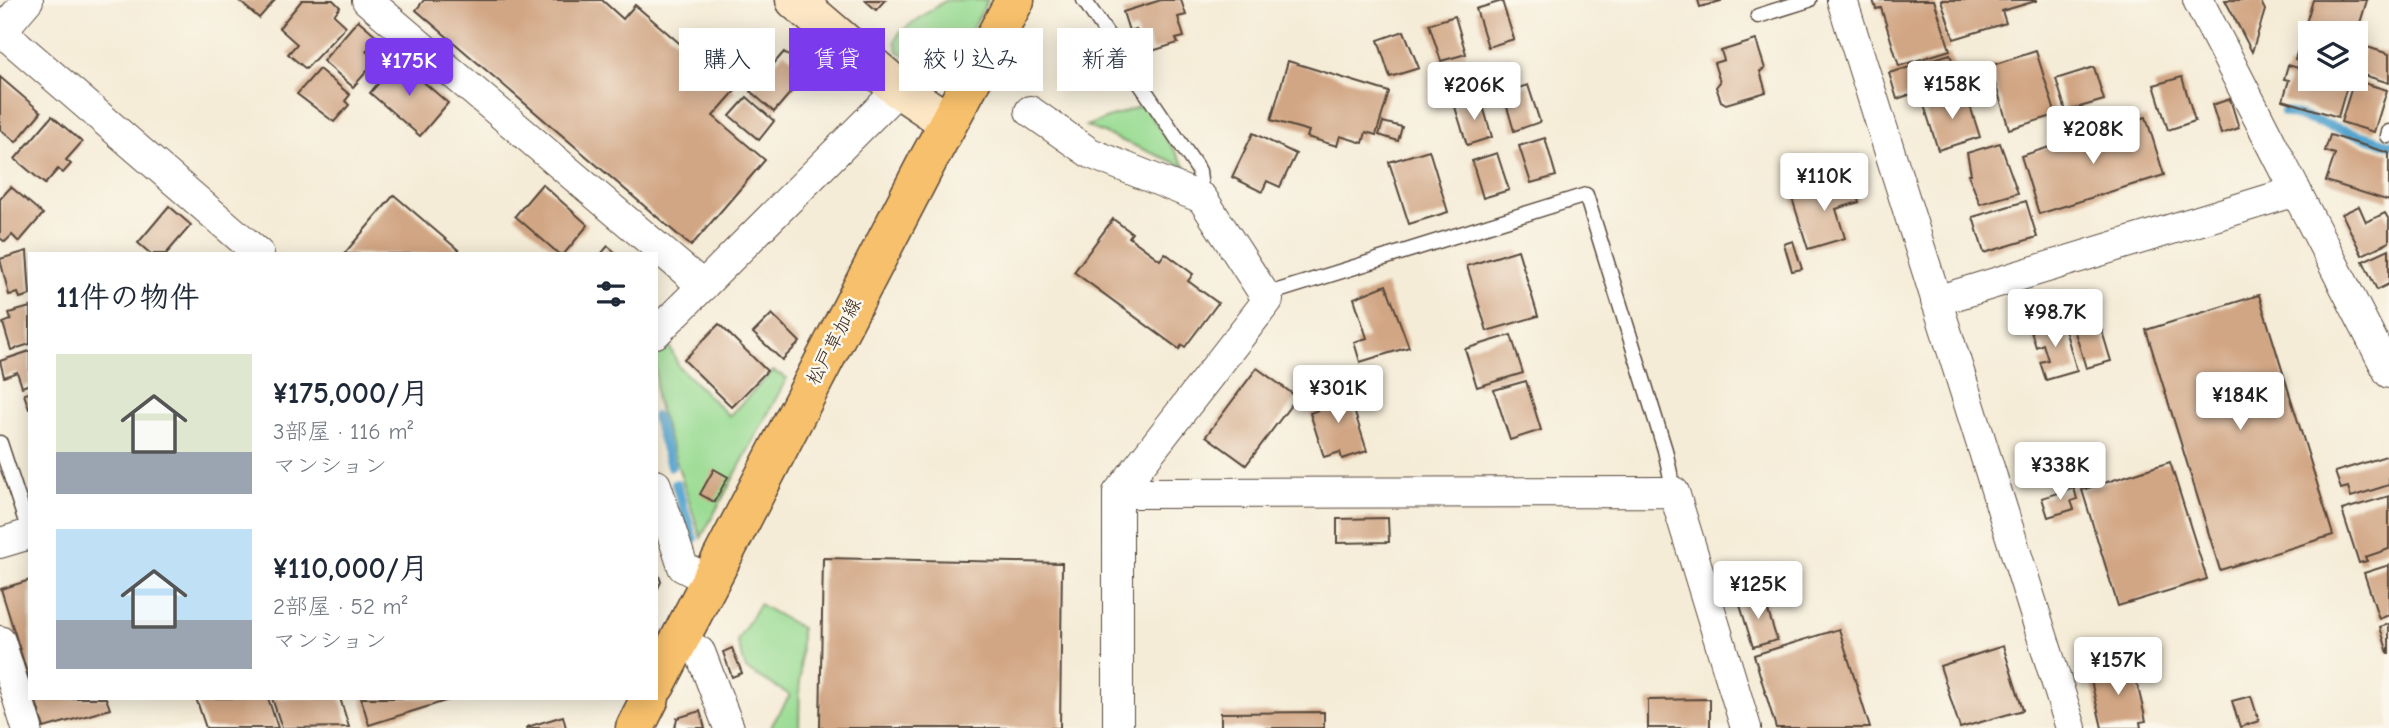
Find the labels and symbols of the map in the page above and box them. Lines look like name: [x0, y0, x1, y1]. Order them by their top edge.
pin: ¥175K: [360, 38, 458, 98]
pin: ¥158K: [1903, 61, 2001, 121]
pin: ¥206K: [1425, 62, 1523, 122]
pin: ¥208K: [2044, 106, 2142, 166]
pin: ¥110K: [1775, 154, 1873, 213]
pin: ¥98.7K: [1998, 290, 2112, 349]
street label: 松戸草加線: [802, 294, 866, 389]
pin: ¥301K: [1289, 366, 1387, 425]
pin: ¥184K: [2191, 372, 2289, 432]
pin: ¥338K: [2011, 442, 2109, 502]
pin: ¥125K: [1709, 562, 1807, 621]
pin: ¥157K: [2069, 638, 2167, 697]

